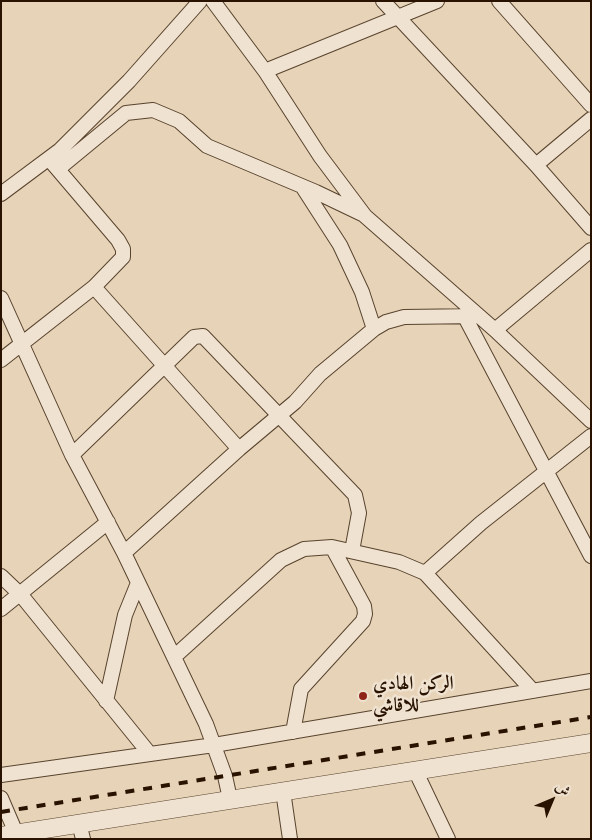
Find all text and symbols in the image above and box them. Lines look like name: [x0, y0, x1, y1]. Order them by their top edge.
place label: الركن الهادي للاقاشي: [373, 674, 454, 718]
marker: الركن الهادي للاقاشي: [357, 690, 369, 702]
north arrow: [527, 775, 577, 825]
text: ش: [551, 777, 575, 801]

